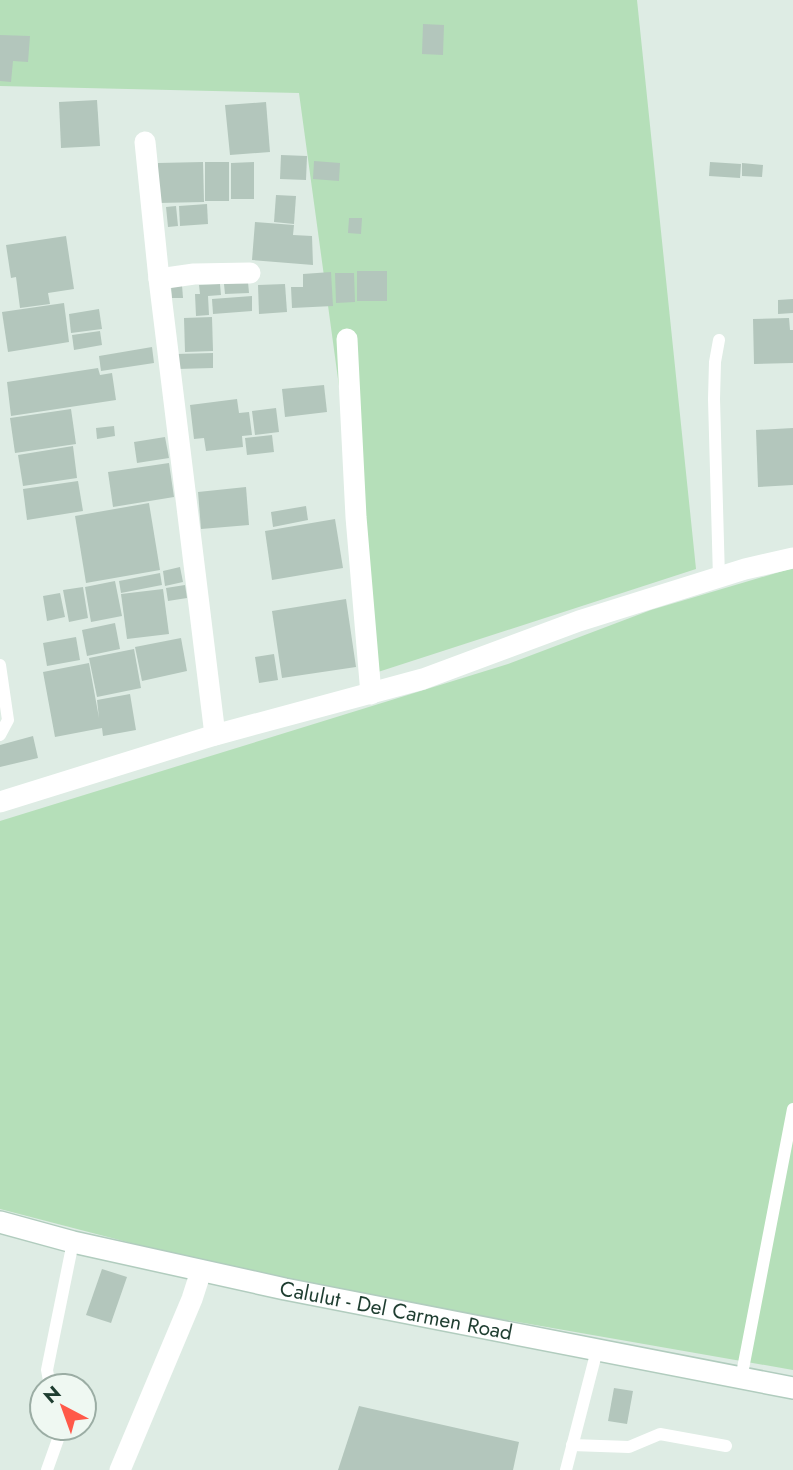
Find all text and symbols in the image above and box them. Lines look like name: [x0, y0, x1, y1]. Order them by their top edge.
street label: Calulut - Del Carmen Road: [277, 1273, 515, 1348]
north arrow: [28, 1372, 98, 1442]
text: N: [38, 1379, 67, 1410]

